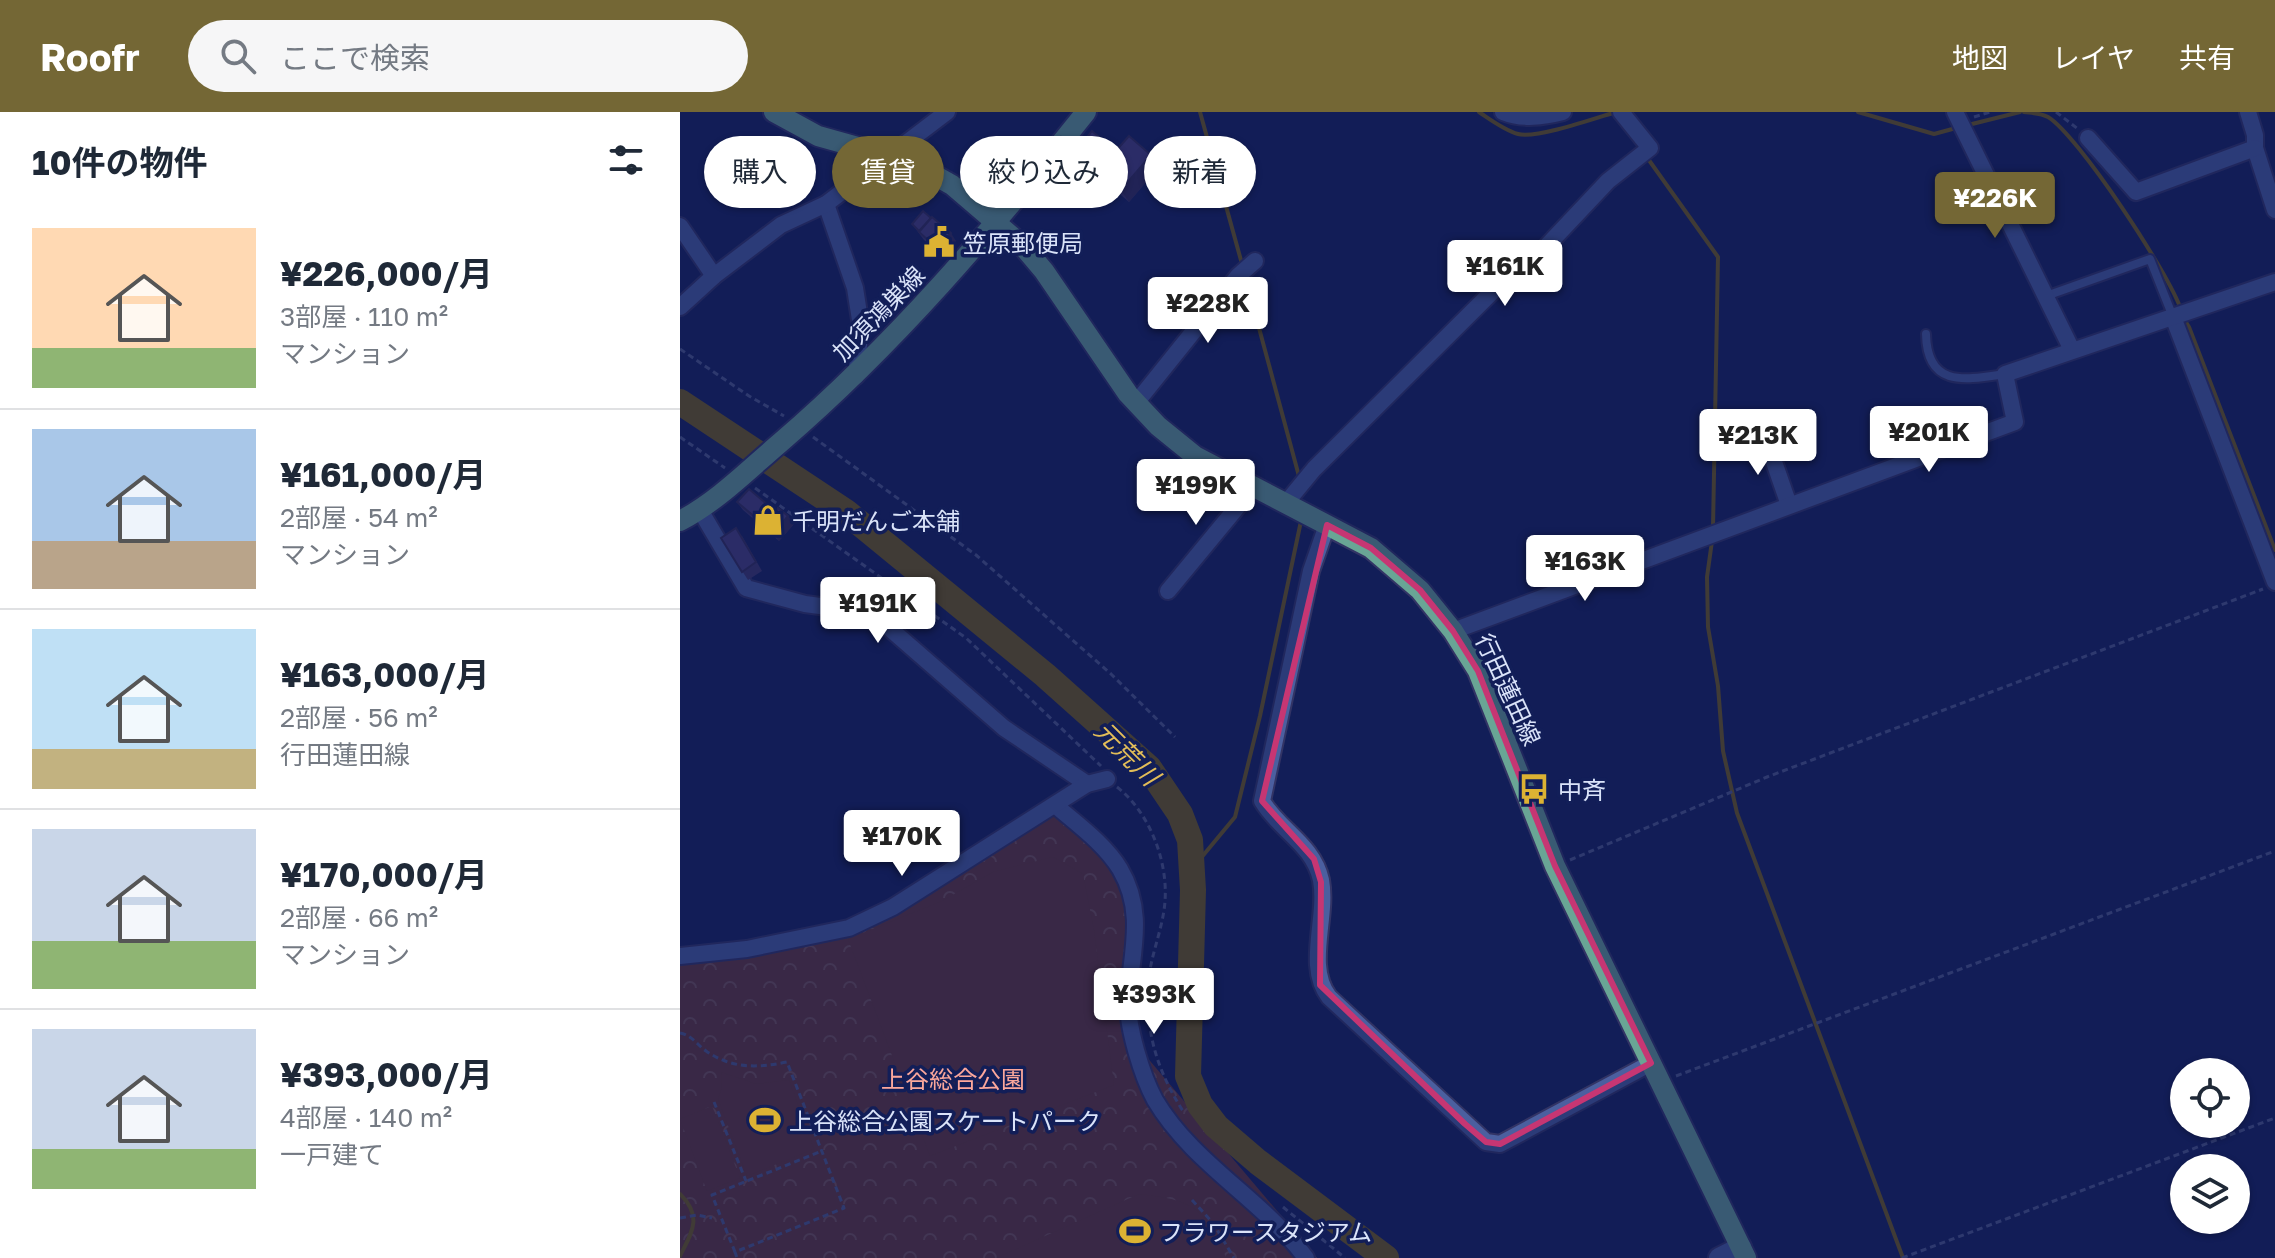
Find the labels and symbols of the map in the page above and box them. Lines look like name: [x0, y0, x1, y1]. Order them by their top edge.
pin: ¥226K: [1939, 172, 2051, 240]
public building icon: 笠原郵便局: [922, 225, 956, 259]
place label: 笠原郵便局: [963, 228, 1083, 257]
pin: ¥161K: [1449, 240, 1561, 308]
street label: 加須鴻巣線: [826, 260, 930, 366]
pin: ¥228K: [1152, 277, 1264, 345]
pin: ¥201K: [1873, 406, 1985, 474]
pin: ¥213K: [1702, 409, 1814, 477]
pin: ¥199K: [1140, 459, 1252, 527]
shop icon: 千明だんご本舗: [751, 503, 785, 537]
place label: 千明だんご本舗: [792, 506, 960, 535]
pin: ¥163K: [1529, 535, 1641, 603]
pin: ¥191K: [822, 577, 934, 645]
street label: 行田蓮田線: [1471, 628, 1547, 750]
water label: 元荒川: [1088, 714, 1168, 794]
bus stop icon: 中斉: [1517, 772, 1551, 806]
place label: 中斉: [1558, 775, 1606, 804]
pin: ¥170K: [846, 810, 958, 878]
pin: ¥393K: [1098, 968, 1210, 1036]
park label: 上谷総合公園: [881, 1064, 1025, 1093]
sports icon: 上谷総合公園スケートパーク: [748, 1103, 782, 1137]
place label: 上谷総合公園スケートパーク: [789, 1106, 1101, 1135]
sports icon: フラワースタジアム: [1118, 1214, 1152, 1248]
place label: フラワースタジアム: [1159, 1217, 1372, 1246]

